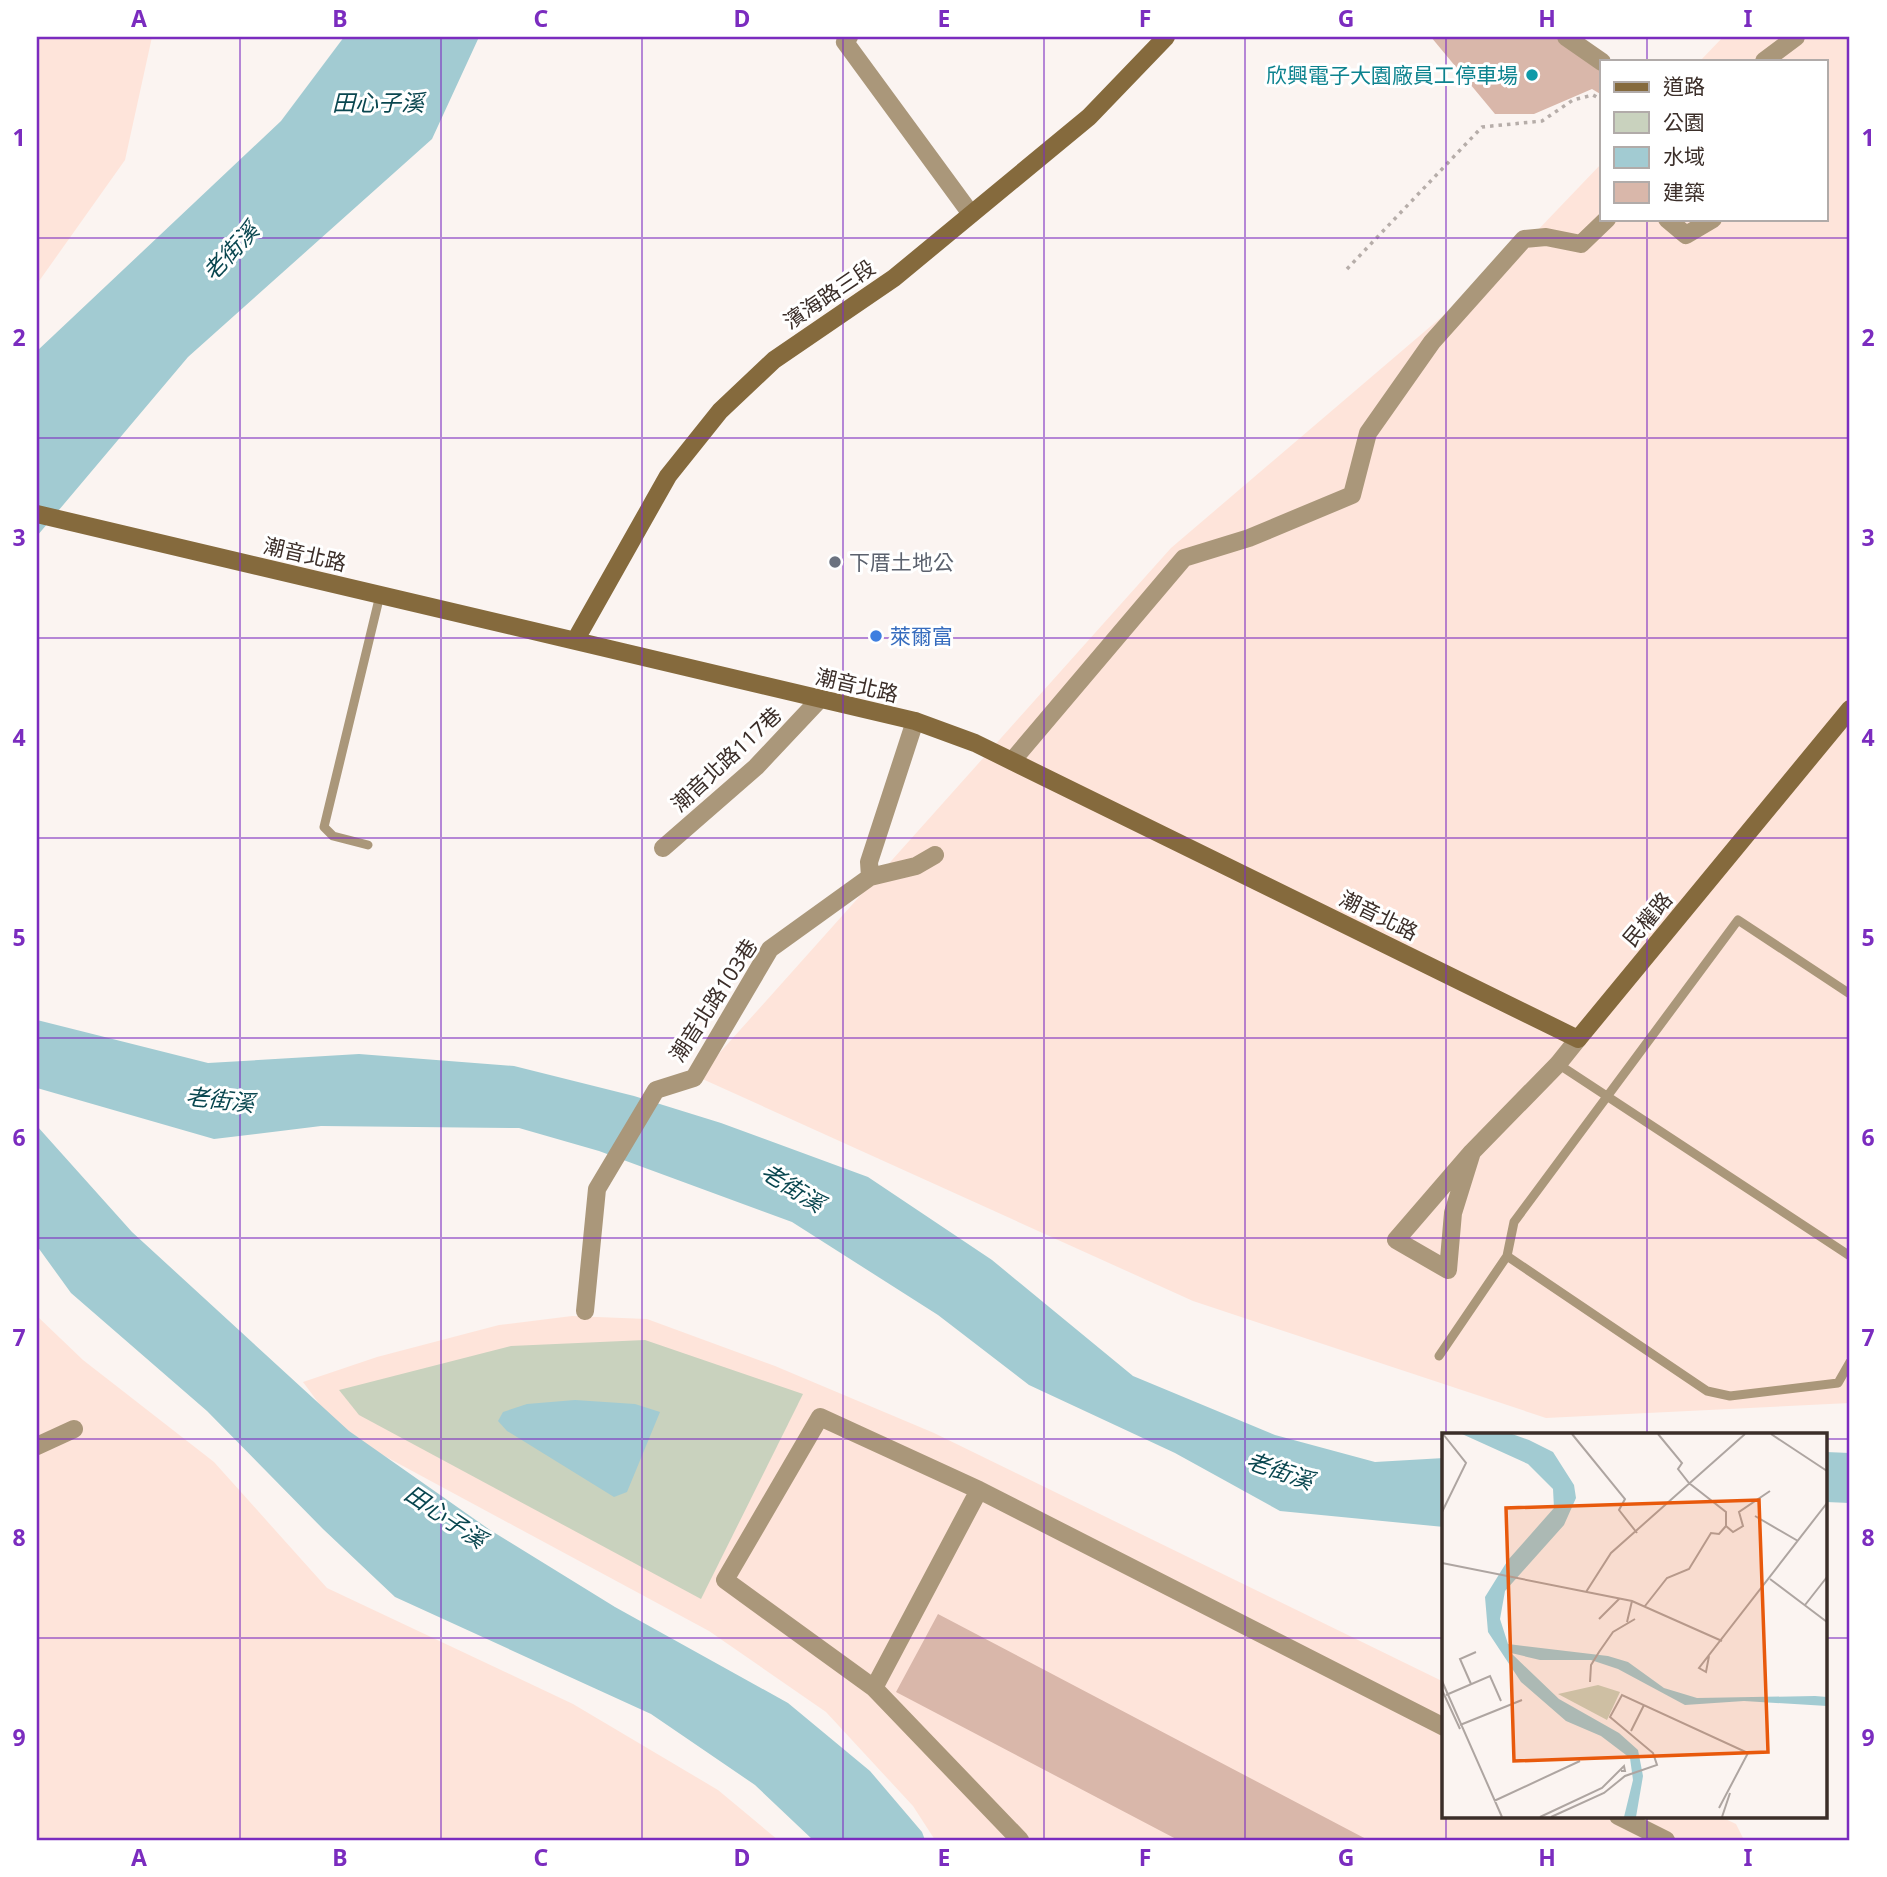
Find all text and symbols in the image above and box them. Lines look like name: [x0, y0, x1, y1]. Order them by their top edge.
text: A: [131, 2, 147, 34]
text: B: [332, 2, 348, 34]
text: C: [534, 2, 549, 34]
text: D: [734, 2, 750, 34]
text: E: [938, 2, 950, 34]
text: F: [1139, 2, 1151, 34]
text: G: [1338, 2, 1354, 34]
text: H: [1538, 2, 1556, 34]
text: I: [1744, 2, 1753, 34]
legend: [1600, 60, 1828, 220]
place label: 欣興電子大園廠員工停車場: [1266, 61, 1518, 89]
marker: 欣興電子大園廠員工停車場: [1524, 67, 1540, 83]
text: 道路: [1663, 72, 1705, 100]
water label: 田心子溪: [332, 86, 427, 118]
text: 公園: [1663, 108, 1705, 136]
text: 1: [12, 121, 26, 153]
text: 1: [1861, 121, 1875, 153]
text: 水域: [1663, 142, 1705, 170]
text: 建築: [1663, 178, 1705, 206]
water label: 老街溪: [195, 213, 267, 287]
street label: 濱海路三段: [778, 253, 880, 335]
text: 2: [12, 321, 26, 353]
text: 2: [1861, 321, 1875, 353]
text: 3: [12, 521, 26, 553]
text: 3: [1861, 521, 1875, 553]
street label: 潮音北路: [261, 531, 349, 577]
place label: 下厝土地公: [849, 548, 954, 576]
marker: 下厝土地公: [827, 554, 843, 570]
place label: 萊爾富: [890, 622, 953, 650]
marker: 萊爾富: [868, 628, 884, 644]
street label: 潮音北路: [813, 662, 901, 708]
street label: 潮音北路117巷: [665, 701, 787, 817]
text: 4: [12, 721, 26, 753]
text: 4: [1861, 721, 1875, 753]
street label: 潮音北路: [1335, 884, 1423, 946]
street label: 民權路: [1616, 886, 1678, 952]
text: 5: [12, 921, 26, 953]
text: 5: [1861, 921, 1875, 953]
street label: 潮音北路103巷: [663, 933, 763, 1067]
water label: 老街溪: [184, 1079, 259, 1119]
text: 6: [12, 1121, 26, 1153]
text: 6: [1861, 1121, 1875, 1153]
water label: 老街溪: [755, 1155, 833, 1220]
text: 7: [12, 1321, 26, 1353]
text: 7: [1861, 1321, 1875, 1353]
inset map: [1442, 1433, 1828, 1818]
water label: 老街溪: [1242, 1444, 1321, 1497]
water label: 田心子溪: [399, 1477, 496, 1557]
text: 8: [12, 1521, 26, 1553]
text: 8: [1861, 1521, 1875, 1553]
text: 9: [12, 1721, 26, 1753]
text: 9: [1861, 1721, 1875, 1753]
text: A: [131, 1841, 147, 1873]
text: B: [332, 1841, 348, 1873]
text: C: [534, 1841, 549, 1873]
text: D: [734, 1841, 750, 1873]
text: E: [938, 1841, 950, 1873]
text: F: [1139, 1841, 1151, 1873]
text: G: [1338, 1841, 1354, 1873]
text: H: [1538, 1841, 1556, 1873]
text: I: [1744, 1841, 1753, 1873]

